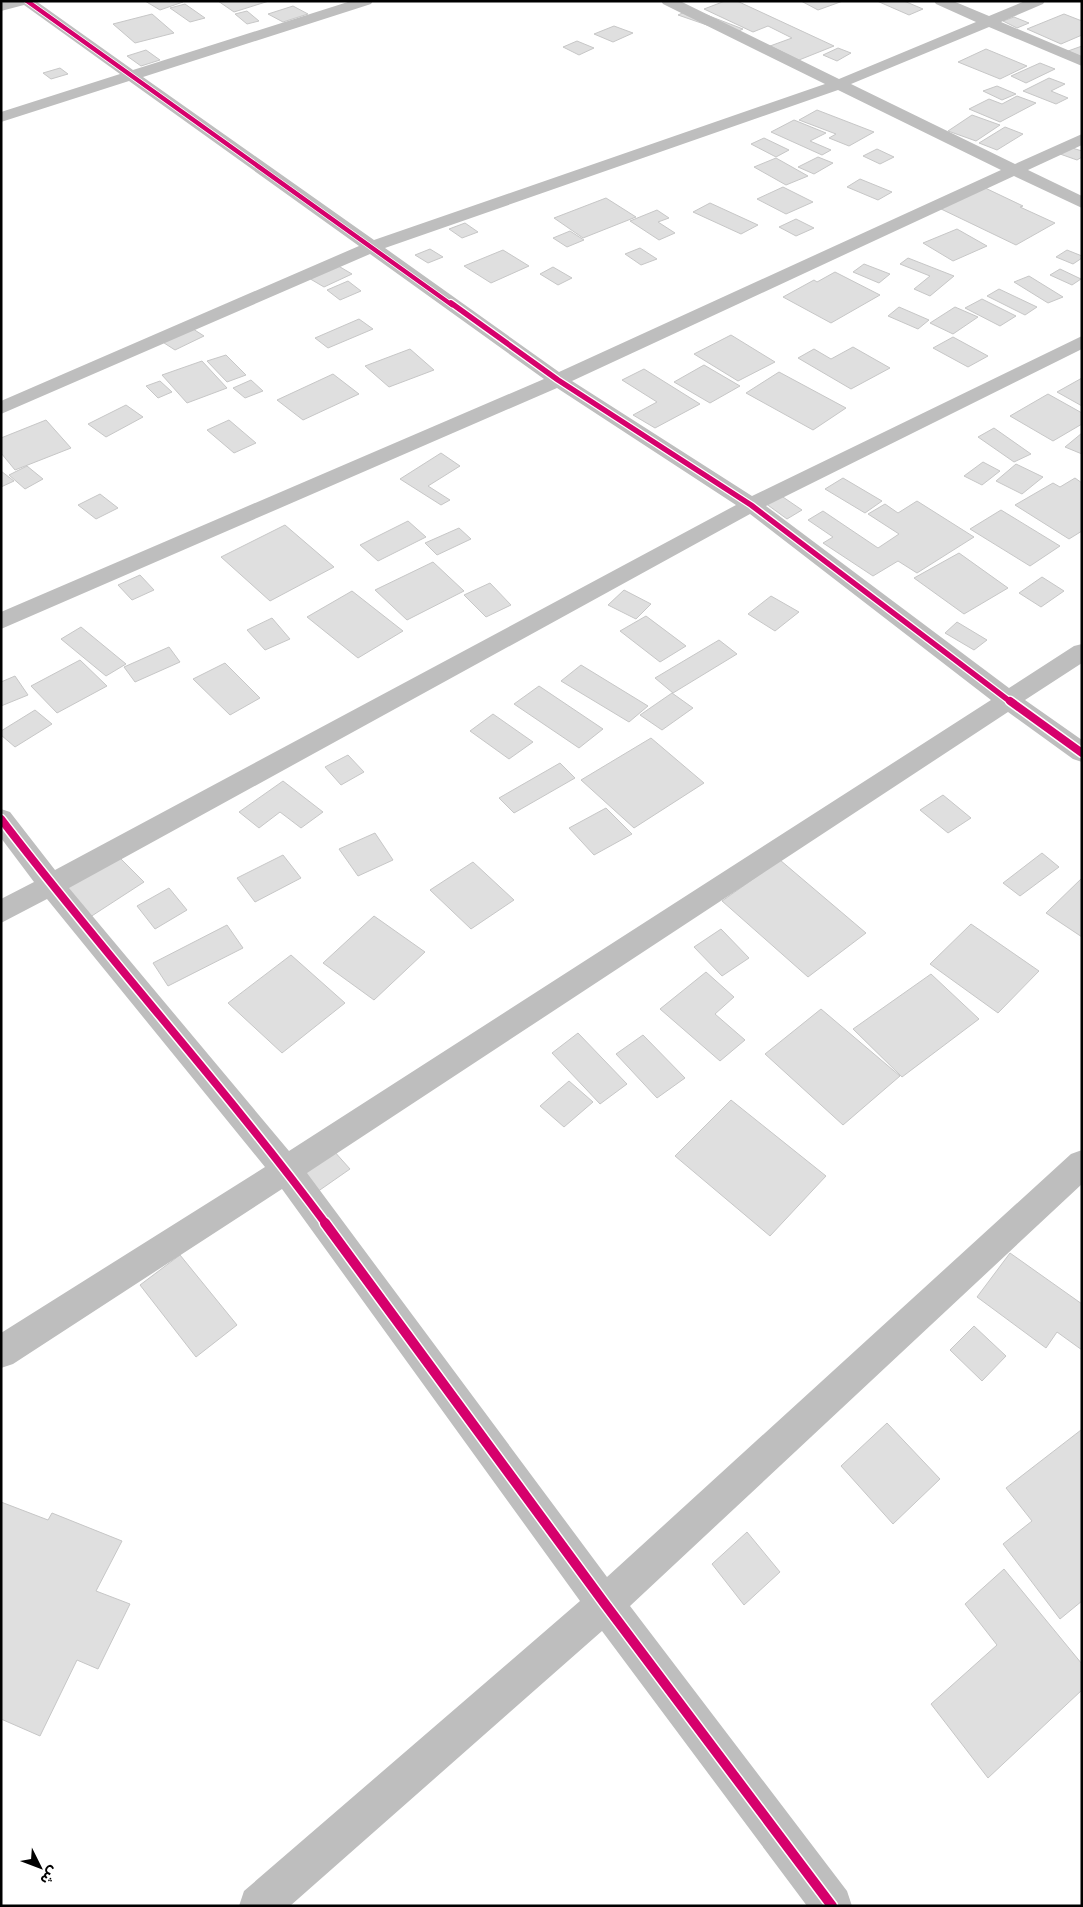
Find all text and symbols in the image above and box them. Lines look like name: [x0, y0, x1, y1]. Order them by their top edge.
north arrow: [15, 1842, 65, 1892]
text: ش: [37, 1863, 62, 1888]

